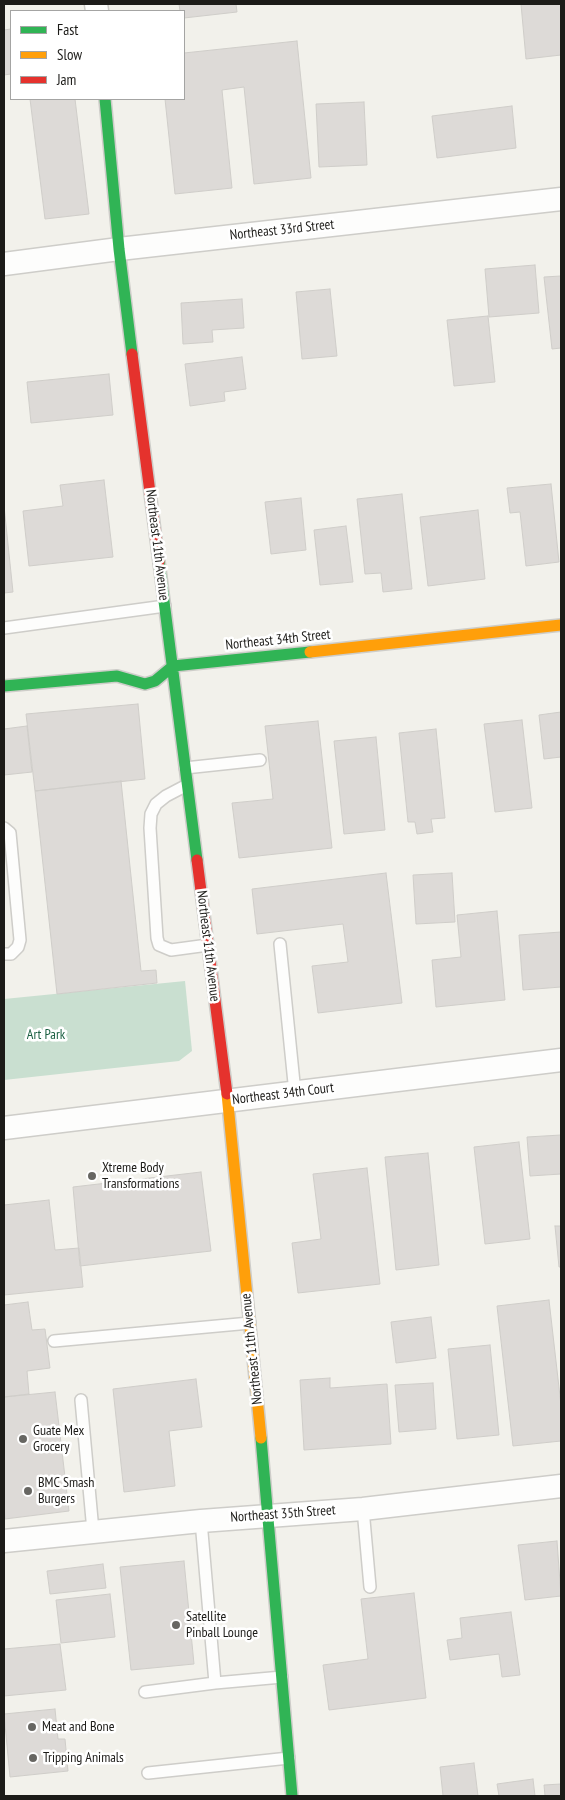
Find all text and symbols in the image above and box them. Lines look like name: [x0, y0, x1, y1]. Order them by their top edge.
legend: [10, 10, 185, 100]
text: Fast: [57, 20, 78, 39]
text: Slow: [57, 45, 82, 64]
text: Jam: [57, 70, 76, 89]
street label: Northeast 33rd Street: [229, 216, 335, 244]
street label: Northeast 11th Avenue: [142, 489, 172, 601]
street label: Northeast 34th Street: [225, 626, 331, 654]
street label: Northeast 11th Avenue: [193, 890, 223, 1002]
park label: Art Park: [27, 1027, 65, 1043]
street label: Northeast 34th Court: [231, 1079, 335, 1109]
place label: Xtreme Body Transformations: [102, 1160, 179, 1192]
marker: Xtreme Body Transformations: [86, 1170, 98, 1182]
street label: Northeast 11th Avenue: [238, 1293, 266, 1405]
place label: Guate Mex Grocery: [33, 1423, 84, 1455]
marker: Guate Mex Grocery: [17, 1433, 29, 1445]
place label: BMC Smash Burgers: [38, 1475, 94, 1508]
marker: BMC Smash Burgers: [22, 1485, 34, 1497]
street label: Northeast 35th Street: [230, 1502, 336, 1526]
place label: Satellite Pinball Lounge: [186, 1609, 258, 1641]
marker: Satellite Pinball Lounge: [170, 1619, 182, 1631]
place label: Meat and Bone: [42, 1719, 114, 1735]
marker: Meat and Bone: [26, 1721, 38, 1733]
place label: Tripping Animals: [43, 1750, 124, 1766]
marker: Tripping Animals: [27, 1752, 39, 1764]

